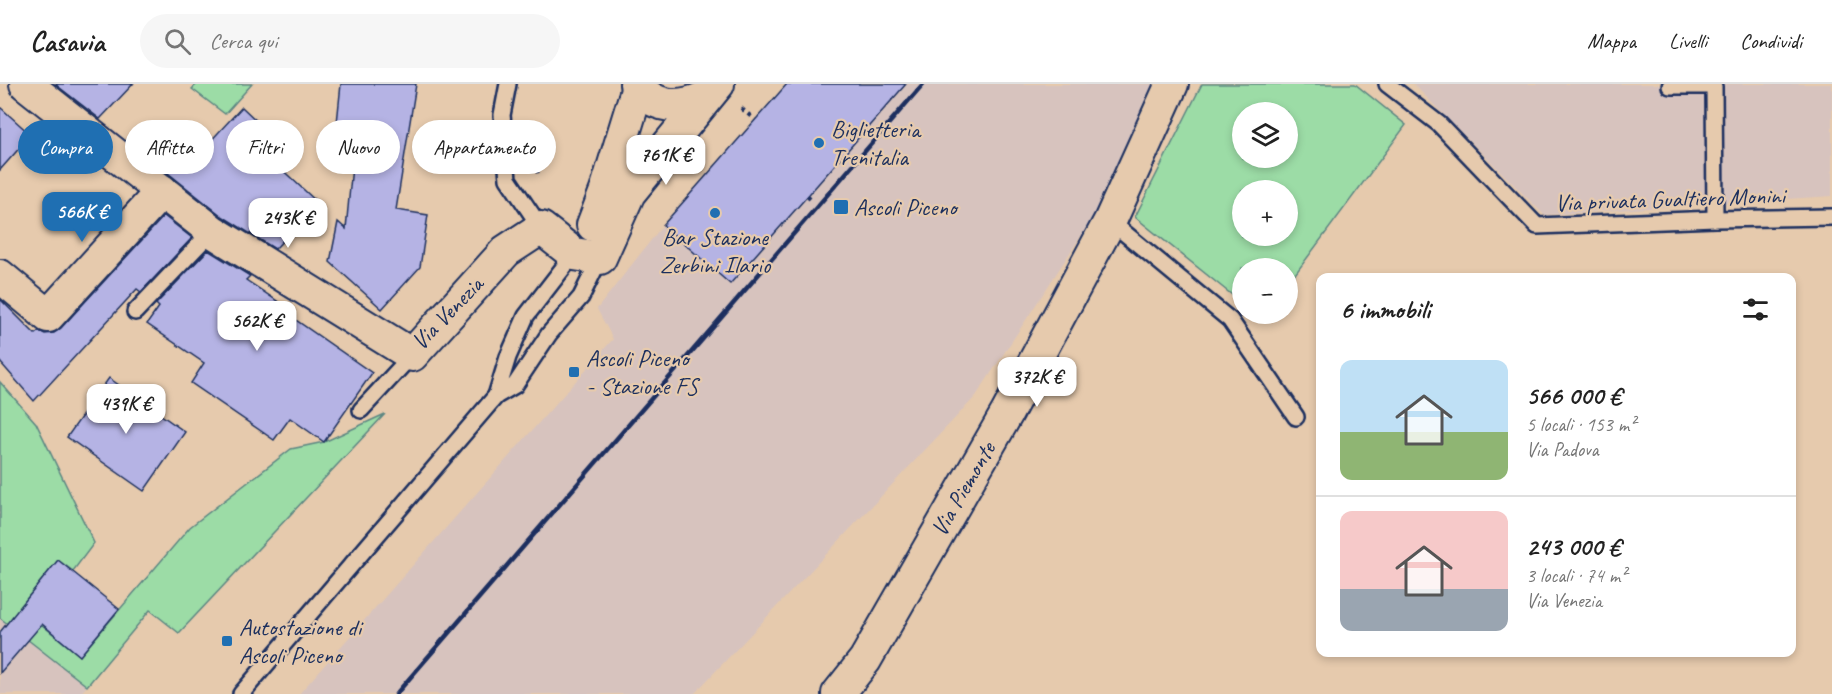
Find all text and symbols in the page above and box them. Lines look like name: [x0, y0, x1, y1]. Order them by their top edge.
search box: [140, 14, 560, 68]
text: Casavia: [30, 24, 104, 59]
icon: search: [161, 25, 194, 58]
text: Cerca qui: [209, 27, 277, 55]
text: Mappa: [1587, 28, 1636, 54]
text: Livelli: [1669, 28, 1707, 54]
text: Condividi: [1740, 28, 1802, 54]
map controls: [1232, 102, 1298, 324]
button: layers: [1232, 102, 1298, 168]
place label: Biglietteria Trenitalia: [831, 114, 922, 172]
chip: Compra: [18, 120, 113, 174]
chip: Affitta: [125, 120, 214, 174]
chip: Filtri: [226, 120, 304, 174]
chip: Nuovo: [316, 120, 400, 174]
chip: Appartamento: [412, 120, 556, 174]
pin: 761K €: [617, 135, 715, 186]
marker: Biglietteria Trenitalia: [812, 136, 826, 150]
text: 761K €: [640, 142, 692, 167]
button: +: [1232, 180, 1298, 246]
street label: Via privata Gualtiero Monini: [1554, 180, 1788, 218]
pin: 566K €: [33, 192, 131, 243]
place label: Ascoli Piceno: [854, 192, 959, 222]
pin: 243K €: [239, 198, 337, 249]
marker: Ascoli Piceno: [832, 198, 850, 216]
text: 566K €: [56, 199, 108, 224]
text: 243K €: [263, 205, 314, 230]
marker: Bar Stazione Zerbini Ilario: [708, 206, 722, 220]
place label: Bar Stazione Zerbini Ilario: [660, 222, 772, 280]
button: −: [1232, 258, 1298, 324]
street label: Via Venezia: [405, 268, 491, 356]
text: 6 immobili: [1340, 293, 1430, 326]
icon: filters: [1739, 293, 1772, 326]
pin: 562K €: [208, 301, 306, 352]
text: 562K €: [231, 308, 283, 333]
place label: Ascoli Piceno - Stazione FS: [586, 343, 701, 401]
pin: 372K €: [988, 357, 1086, 408]
text: 372K €: [1012, 364, 1062, 389]
marker: Ascoli Piceno - Stazione FS: [567, 365, 581, 379]
text: 566 000 €: [1526, 379, 1621, 412]
pin: 439K €: [77, 384, 175, 435]
icon: home: [1388, 384, 1460, 456]
text: 439K €: [101, 391, 151, 416]
text: 5 locali · 153 m²: [1526, 412, 1635, 437]
street label: Via Piemonte: [924, 435, 1003, 541]
text: Via Padova: [1526, 437, 1599, 462]
text: 243 000 €: [1526, 530, 1620, 563]
icon: home: [1388, 535, 1460, 607]
text: 3 locali · 74 m²: [1526, 563, 1626, 588]
text: Via Venezia: [1526, 588, 1602, 613]
place label: Autostazione di Ascoli Piceno: [239, 612, 364, 670]
marker: Autostazione di Ascoli Piceno: [220, 634, 234, 648]

